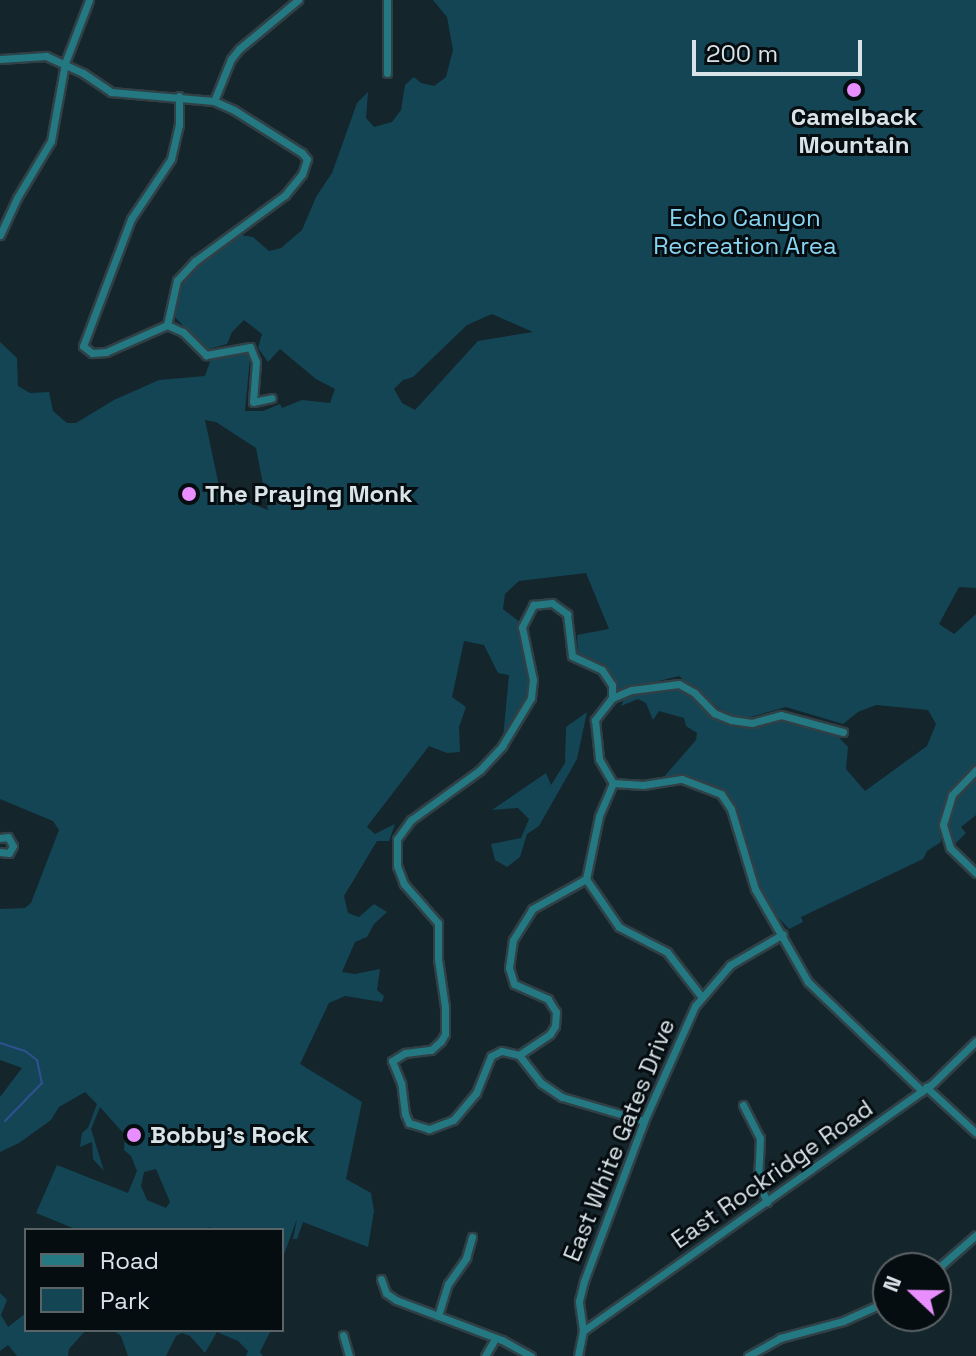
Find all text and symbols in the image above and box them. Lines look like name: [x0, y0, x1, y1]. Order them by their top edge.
scale bar: [696, 24, 866, 74]
text: 200 m: [706, 38, 778, 69]
marker: Camelback Mountain: [845, 81, 863, 99]
place label: Camelback Mountain: [791, 103, 917, 159]
park label: Echo Canyon Recreation Area: [653, 204, 837, 260]
place label: The Praying Monk: [205, 480, 413, 508]
marker: The Praying Monk: [180, 485, 198, 503]
street label: East White Gates Drive: [557, 1014, 681, 1266]
street label: East Rockridge Road: [666, 1094, 878, 1254]
place label: Bobby's Rock: [150, 1121, 309, 1149]
marker: Bobby's Rock: [125, 1126, 143, 1144]
legend: [24, 1228, 284, 1332]
text: Road: [100, 1245, 159, 1276]
north arrow: [872, 1252, 952, 1332]
text: N: [876, 1272, 907, 1296]
text: Park: [100, 1285, 150, 1316]

